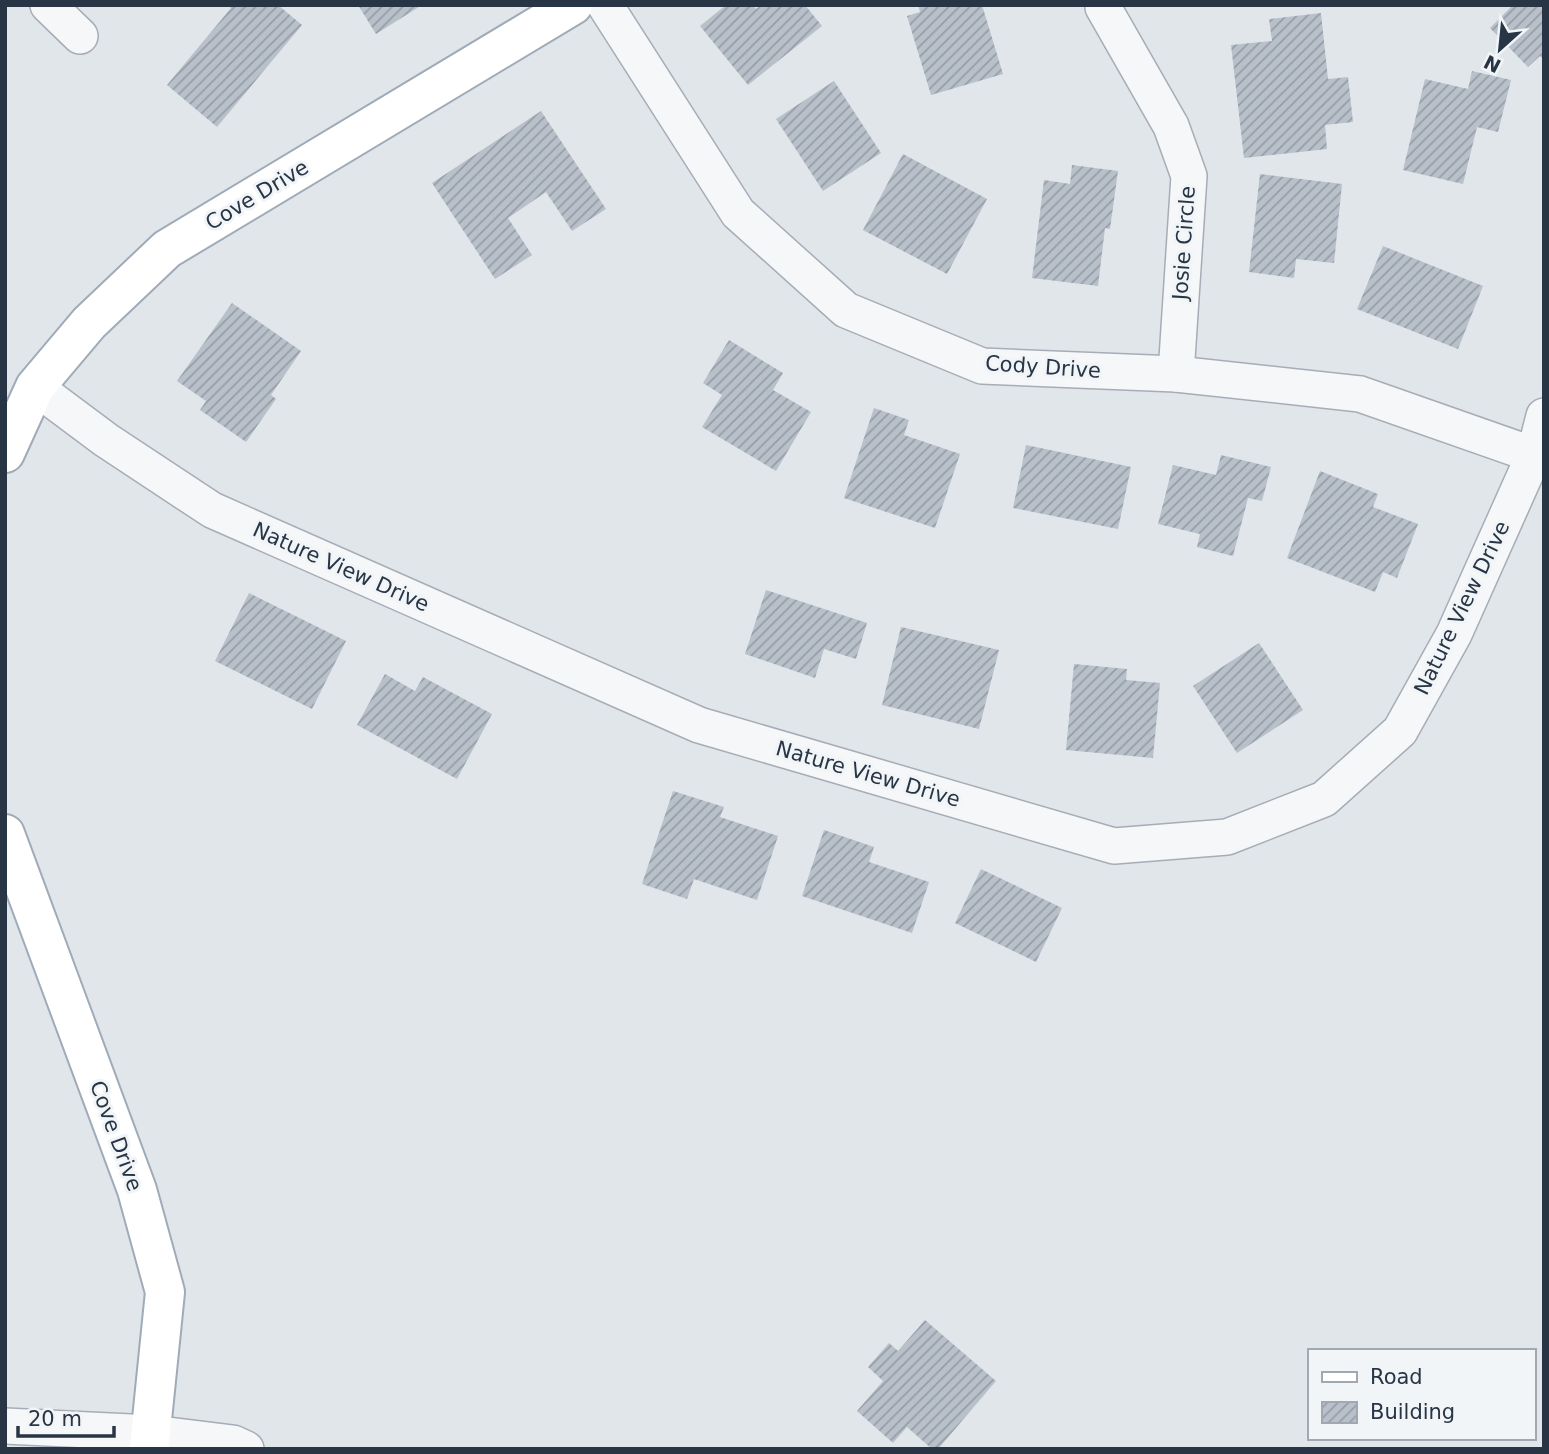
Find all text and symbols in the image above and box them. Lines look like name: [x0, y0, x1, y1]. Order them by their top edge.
north arrow: [1465, 14, 1535, 84]
text: N: [1480, 51, 1504, 78]
street label: Cove Drive: [201, 155, 313, 235]
street label: Josie Circle: [1168, 185, 1200, 303]
street label: Cody Drive: [984, 351, 1102, 383]
street label: Nature View Drive: [249, 517, 433, 617]
street label: Nature View Drive: [1409, 517, 1515, 699]
street label: Nature View Drive: [773, 736, 963, 812]
street label: Cove Drive: [85, 1078, 147, 1194]
legend: [1308, 1349, 1535, 1440]
text: Road: [1370, 1365, 1423, 1389]
scale bar: [18, 1394, 114, 1438]
text: Building: [1370, 1400, 1455, 1424]
text: 20 m: [28, 1407, 82, 1431]

